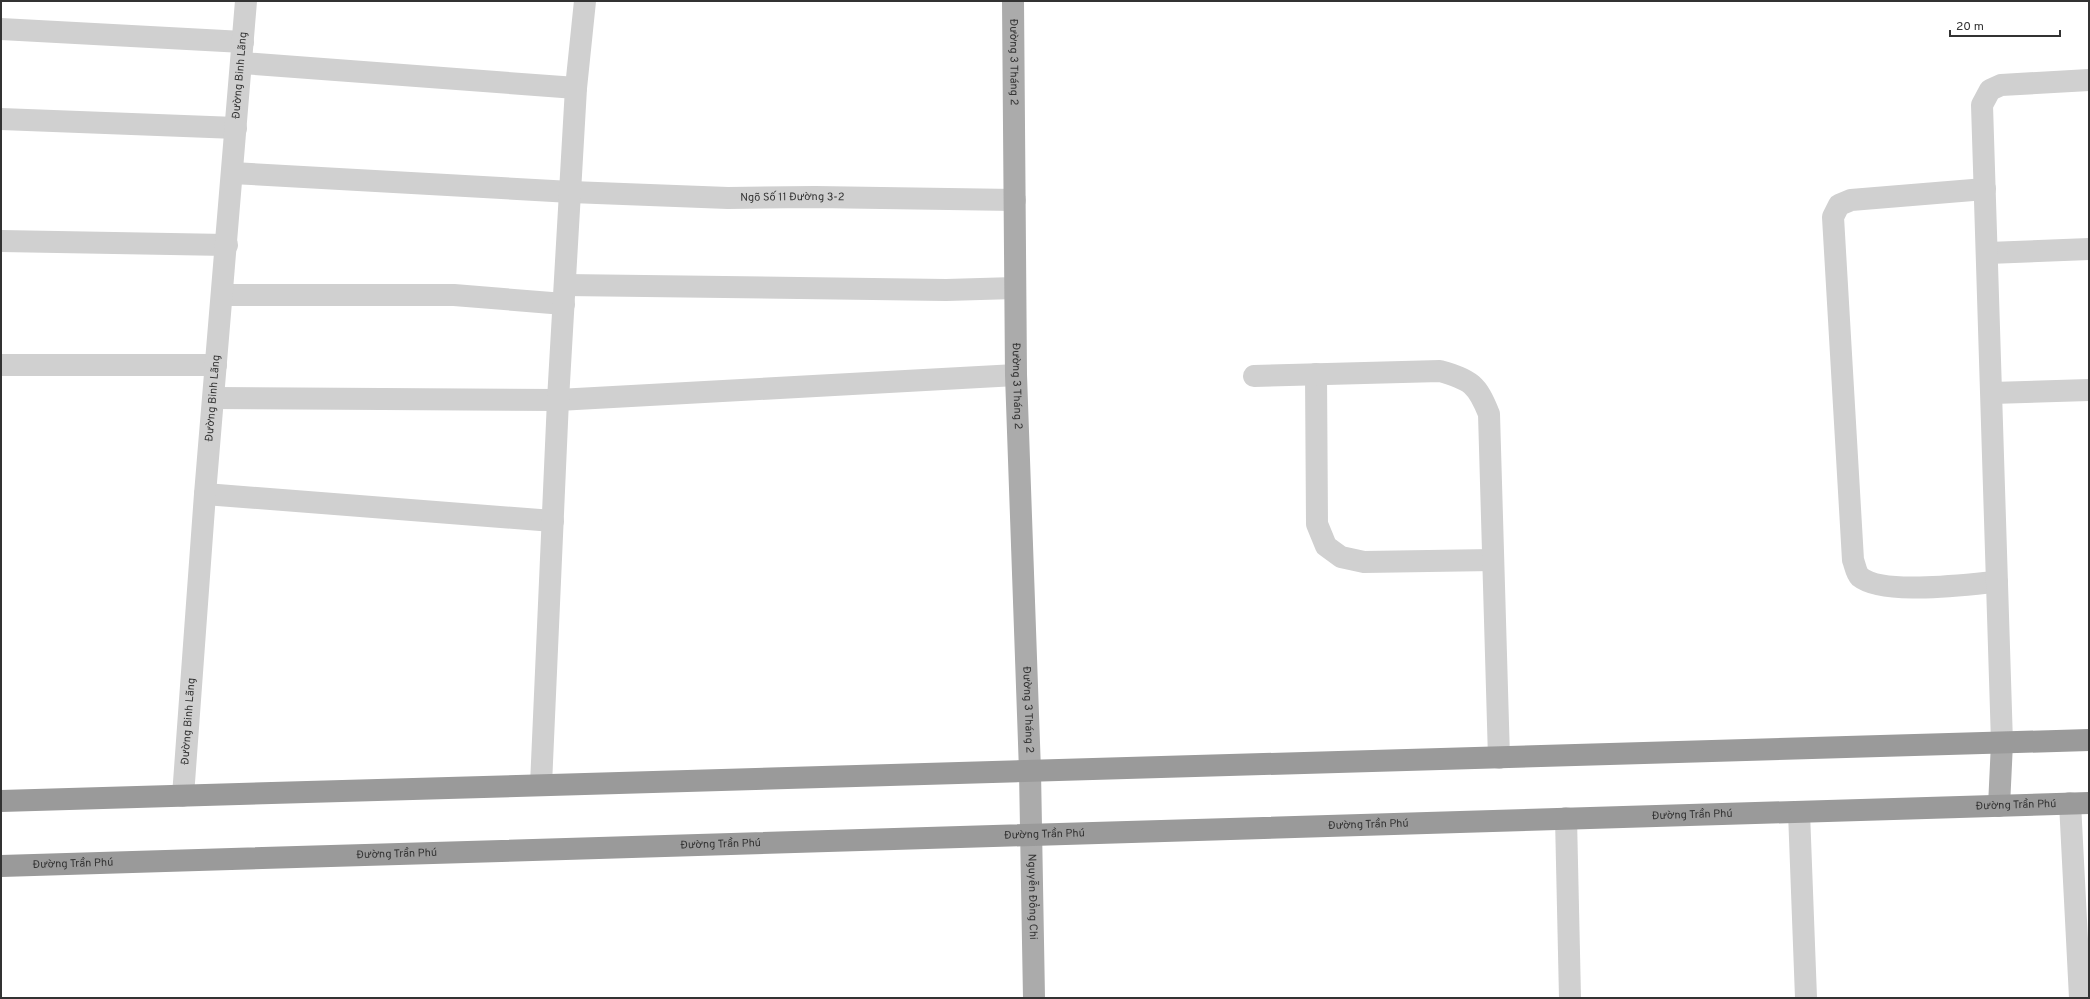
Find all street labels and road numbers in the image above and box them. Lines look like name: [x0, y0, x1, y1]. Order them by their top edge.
street label: Đường 3 Tháng 2: [1006, 19, 1021, 105]
street label: Đường Binh Lãng: [229, 31, 250, 119]
street label: Ngõ Số 11 Đường 3-2: [740, 190, 845, 205]
street label: Đường 3 Tháng 2: [1009, 343, 1025, 430]
street label: Đường Binh Lãng: [202, 354, 224, 442]
street label: Đường 3 Tháng 2: [1019, 666, 1036, 753]
street label: Đường Binh Lãng: [178, 677, 199, 765]
street label: Đường Trần Phú: [1976, 797, 2057, 813]
street label: Đường Trần Phú: [1652, 807, 1733, 823]
street label: Đường Trần Phú: [1328, 817, 1409, 833]
street label: Đường Trần Phú: [1004, 826, 1085, 843]
street label: Đường Trần Phú: [680, 836, 761, 852]
street label: Đường Trần Phú: [356, 846, 437, 862]
street label: Nguyễn Đổng Chi: [1024, 853, 1040, 940]
street label: Đường Trần Phú: [32, 856, 113, 872]

